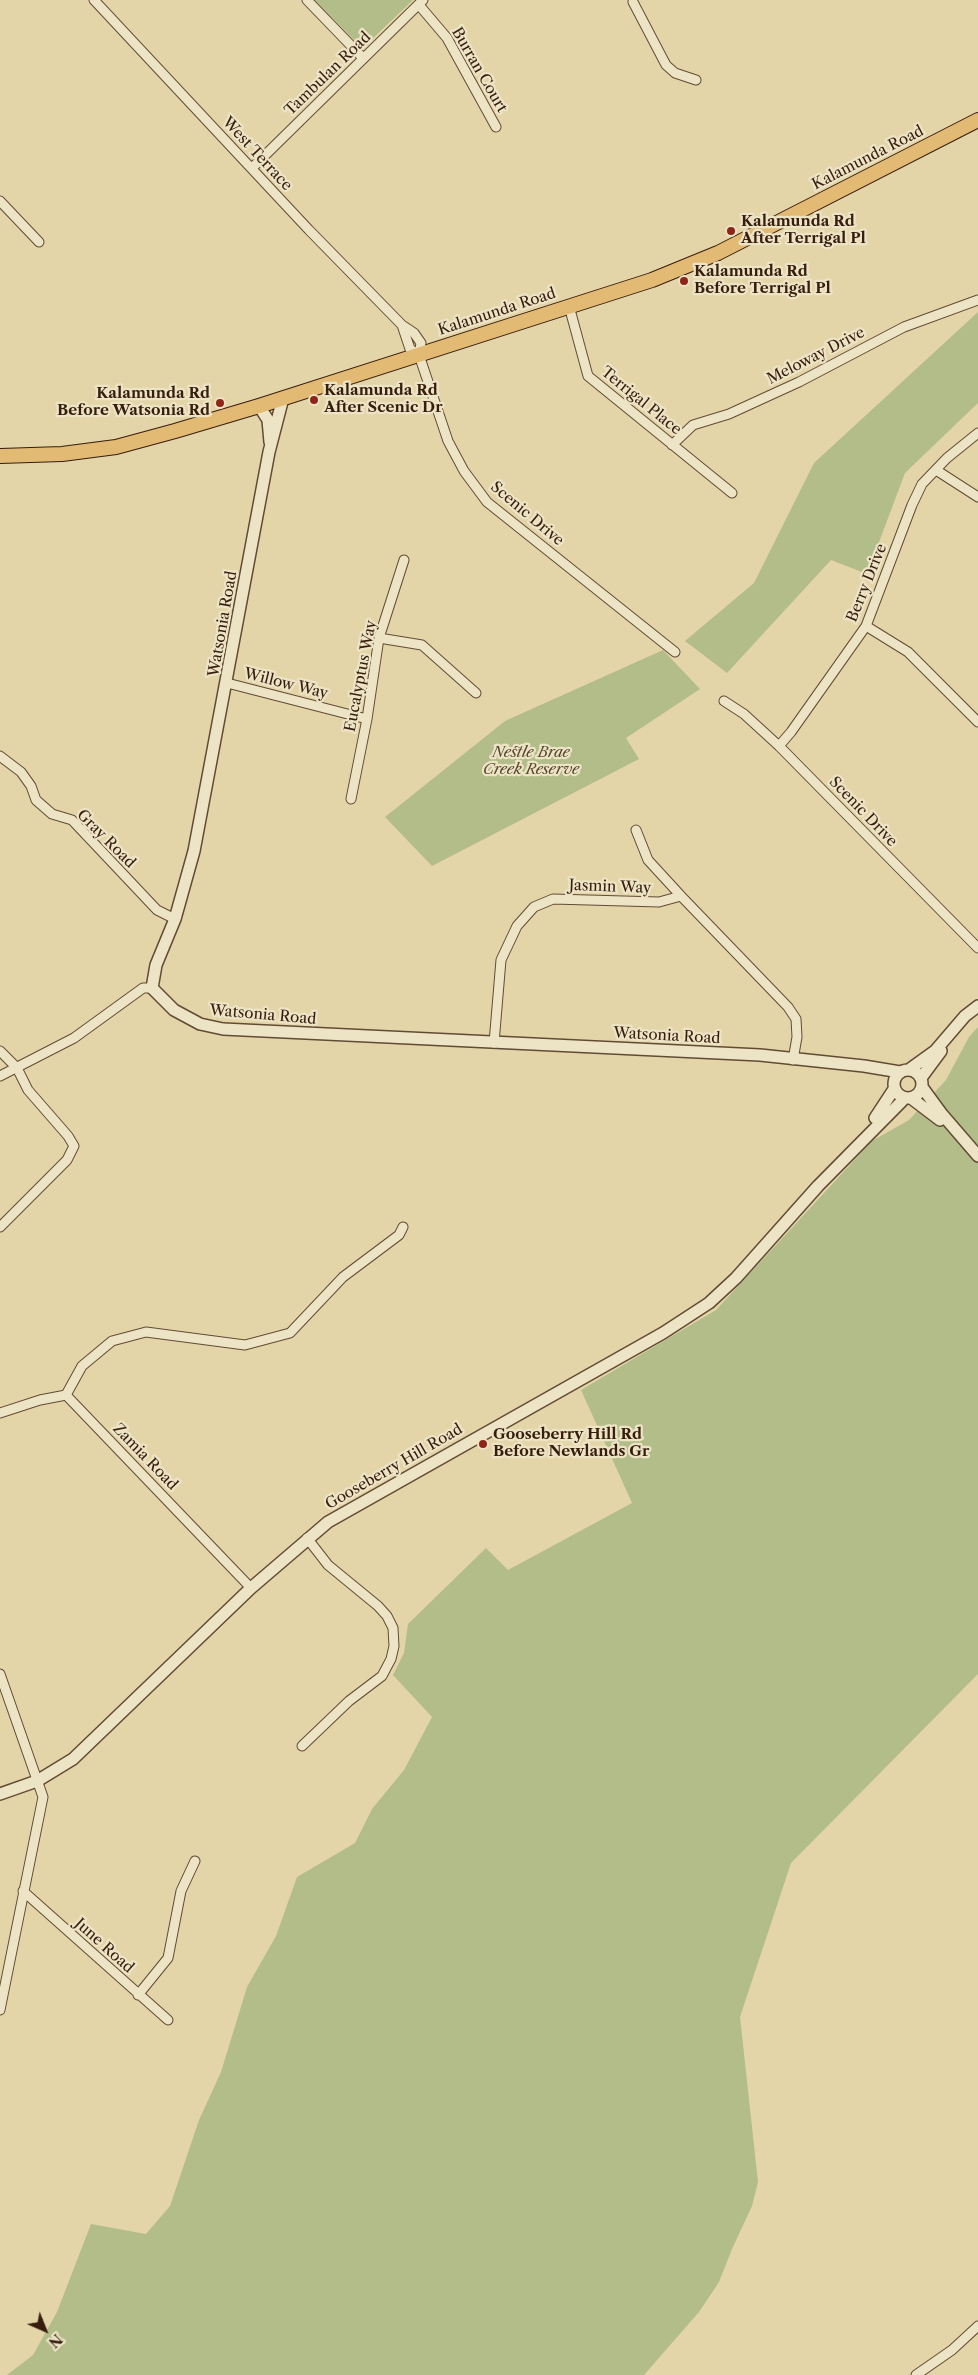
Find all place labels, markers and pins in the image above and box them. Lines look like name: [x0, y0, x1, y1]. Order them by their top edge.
place label: Kalamunda Rd After Terrigal Pl: [741, 213, 866, 248]
marker: Kalamunda Rd After Terrigal Pl: [725, 225, 737, 237]
place label: Kalamunda Rd Before Terrigal Pl: [694, 263, 831, 298]
marker: Kalamunda Rd Before Terrigal Pl: [678, 275, 690, 287]
place label: Kalamunda Rd After Scenic Dr: [324, 382, 442, 417]
place label: Kalamunda Rd Before Watsonia Rd: [57, 385, 210, 420]
marker: Kalamunda Rd After Scenic Dr: [308, 394, 320, 406]
marker: Kalamunda Rd Before Watsonia Rd: [214, 397, 226, 409]
place label: Gooseberry Hill Rd Before Newlands Gr: [493, 1426, 649, 1461]
marker: Gooseberry Hill Rd Before Newlands Gr: [477, 1438, 489, 1450]

